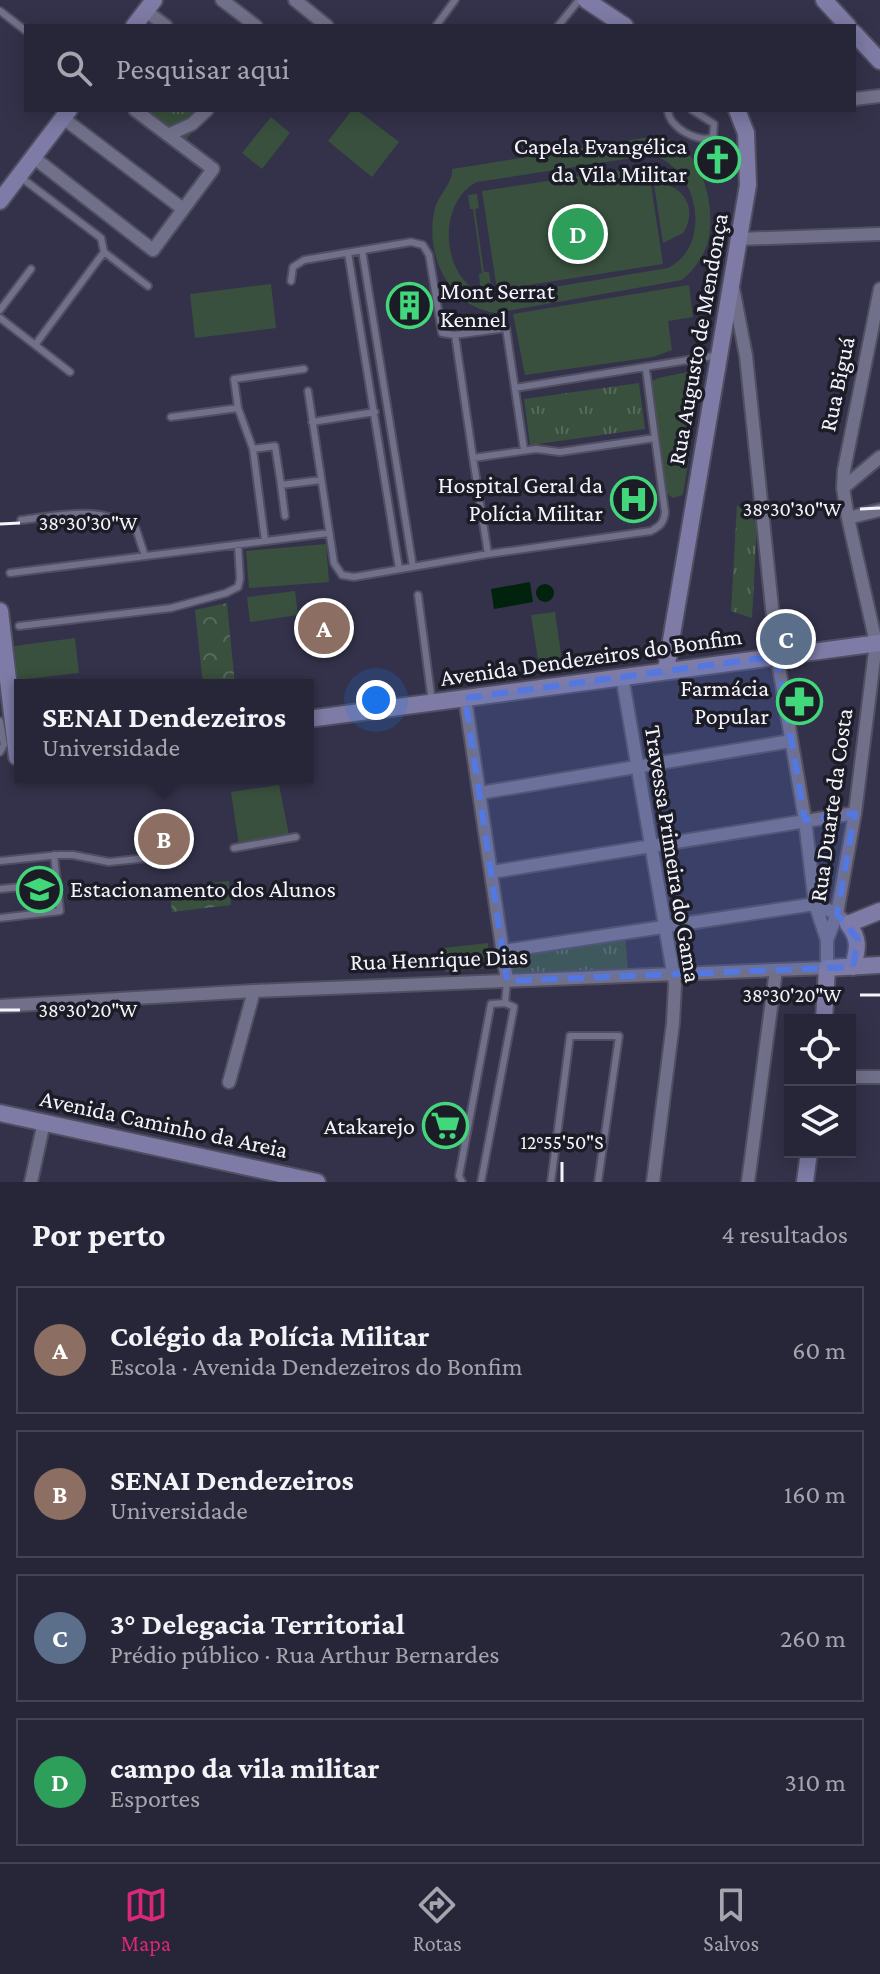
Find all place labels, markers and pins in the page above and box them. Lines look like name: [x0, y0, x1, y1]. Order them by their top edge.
place label: Capela Evangélica da Vila Militar: [514, 132, 687, 187]
church icon: Capela Evangélica da Vila Militar: [694, 136, 742, 184]
pin: D: [552, 204, 604, 264]
place label: Mont Serrat Kennel: [440, 277, 556, 332]
building icon: Mont Serrat Kennel: [385, 281, 433, 329]
place label: Hospital Geral da Polícia Militar: [438, 471, 603, 526]
hospital icon: Hospital Geral da Polícia Militar: [610, 475, 658, 523]
pin: A: [298, 598, 350, 658]
pin: C: [760, 609, 812, 669]
place label: Farmácia Popular: [680, 674, 769, 729]
pharmacy icon: Farmácia Popular: [776, 678, 824, 726]
pin: B: [138, 809, 190, 869]
school or university icon: Estacionamento dos Alunos: [15, 865, 63, 913]
place label: Estacionamento dos Alunos: [70, 875, 336, 902]
supermarket icon: Atakarejo: [422, 1102, 470, 1150]
place label: Atakarejo: [324, 1112, 415, 1139]

